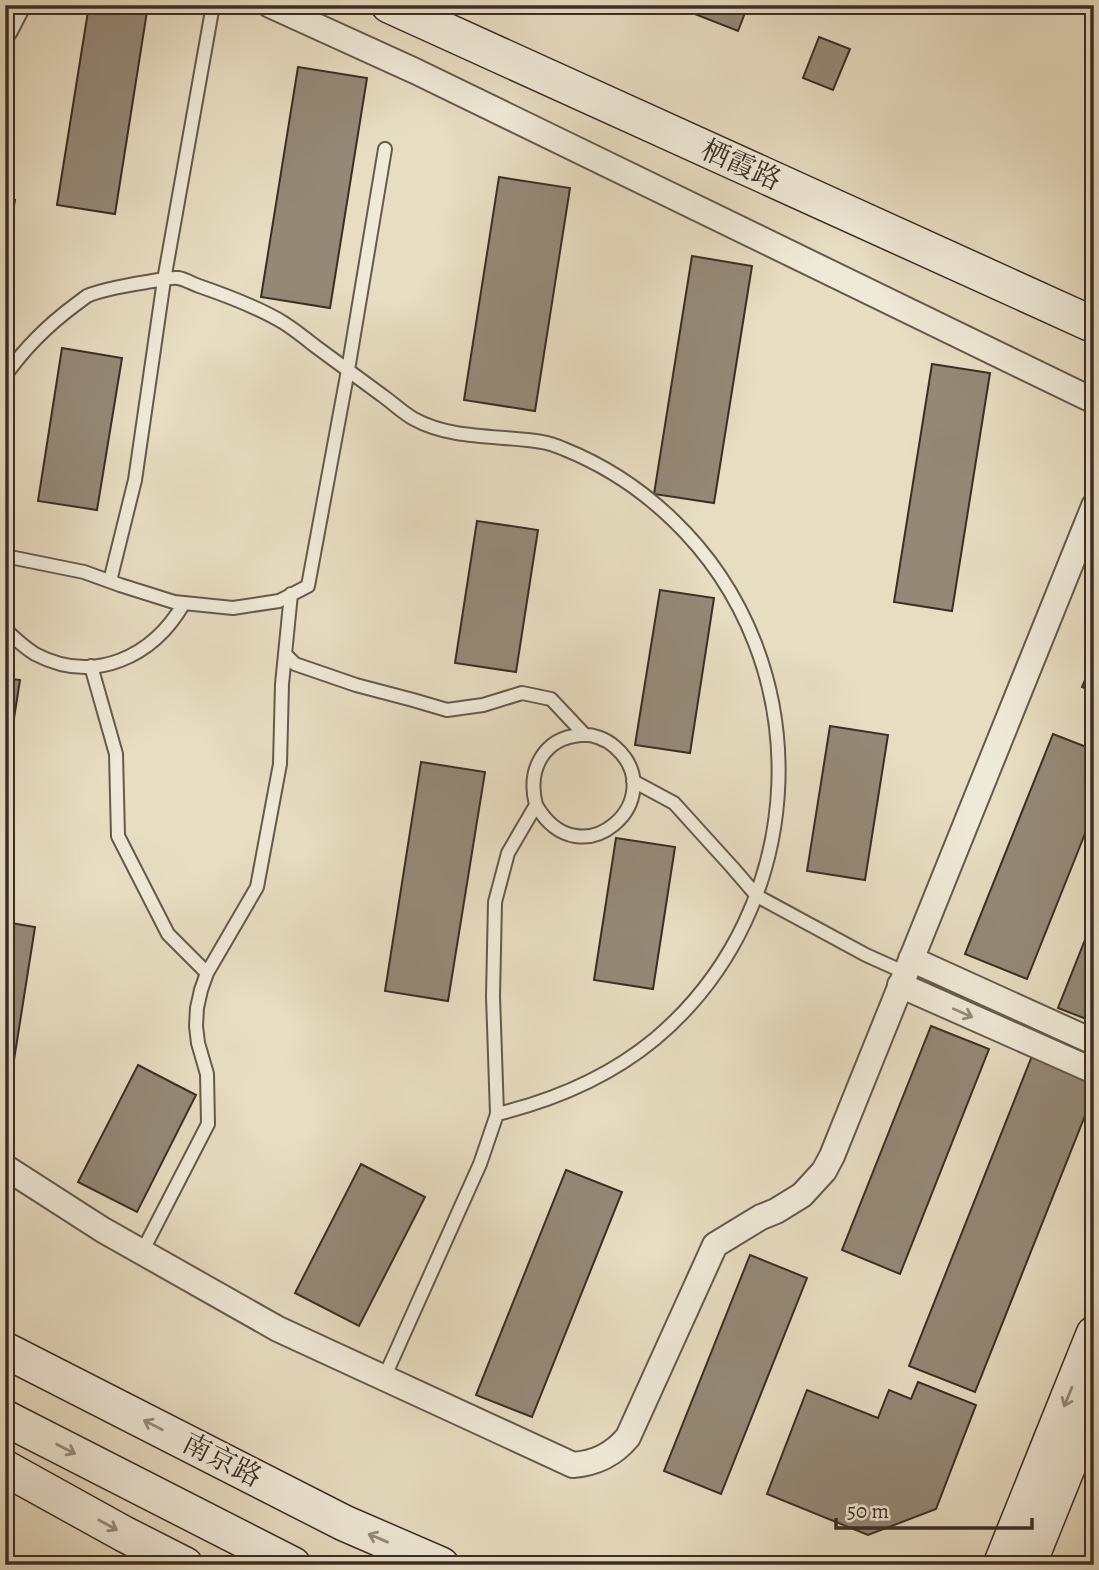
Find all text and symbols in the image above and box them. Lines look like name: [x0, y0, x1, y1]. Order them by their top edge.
street label: 栖霞路: [695, 131, 787, 199]
one-way arrow: [952, 1007, 973, 1020]
one-way arrow: [1061, 1386, 1074, 1407]
one-way arrow: [143, 1418, 164, 1432]
street label: 南京路: [176, 1424, 268, 1496]
one-way arrow: [55, 1442, 76, 1456]
scale bar: [836, 1486, 1032, 1530]
text: 50 m: [847, 1497, 889, 1525]
one-way arrow: [97, 1519, 118, 1532]
one-way arrow: [368, 1531, 390, 1544]

